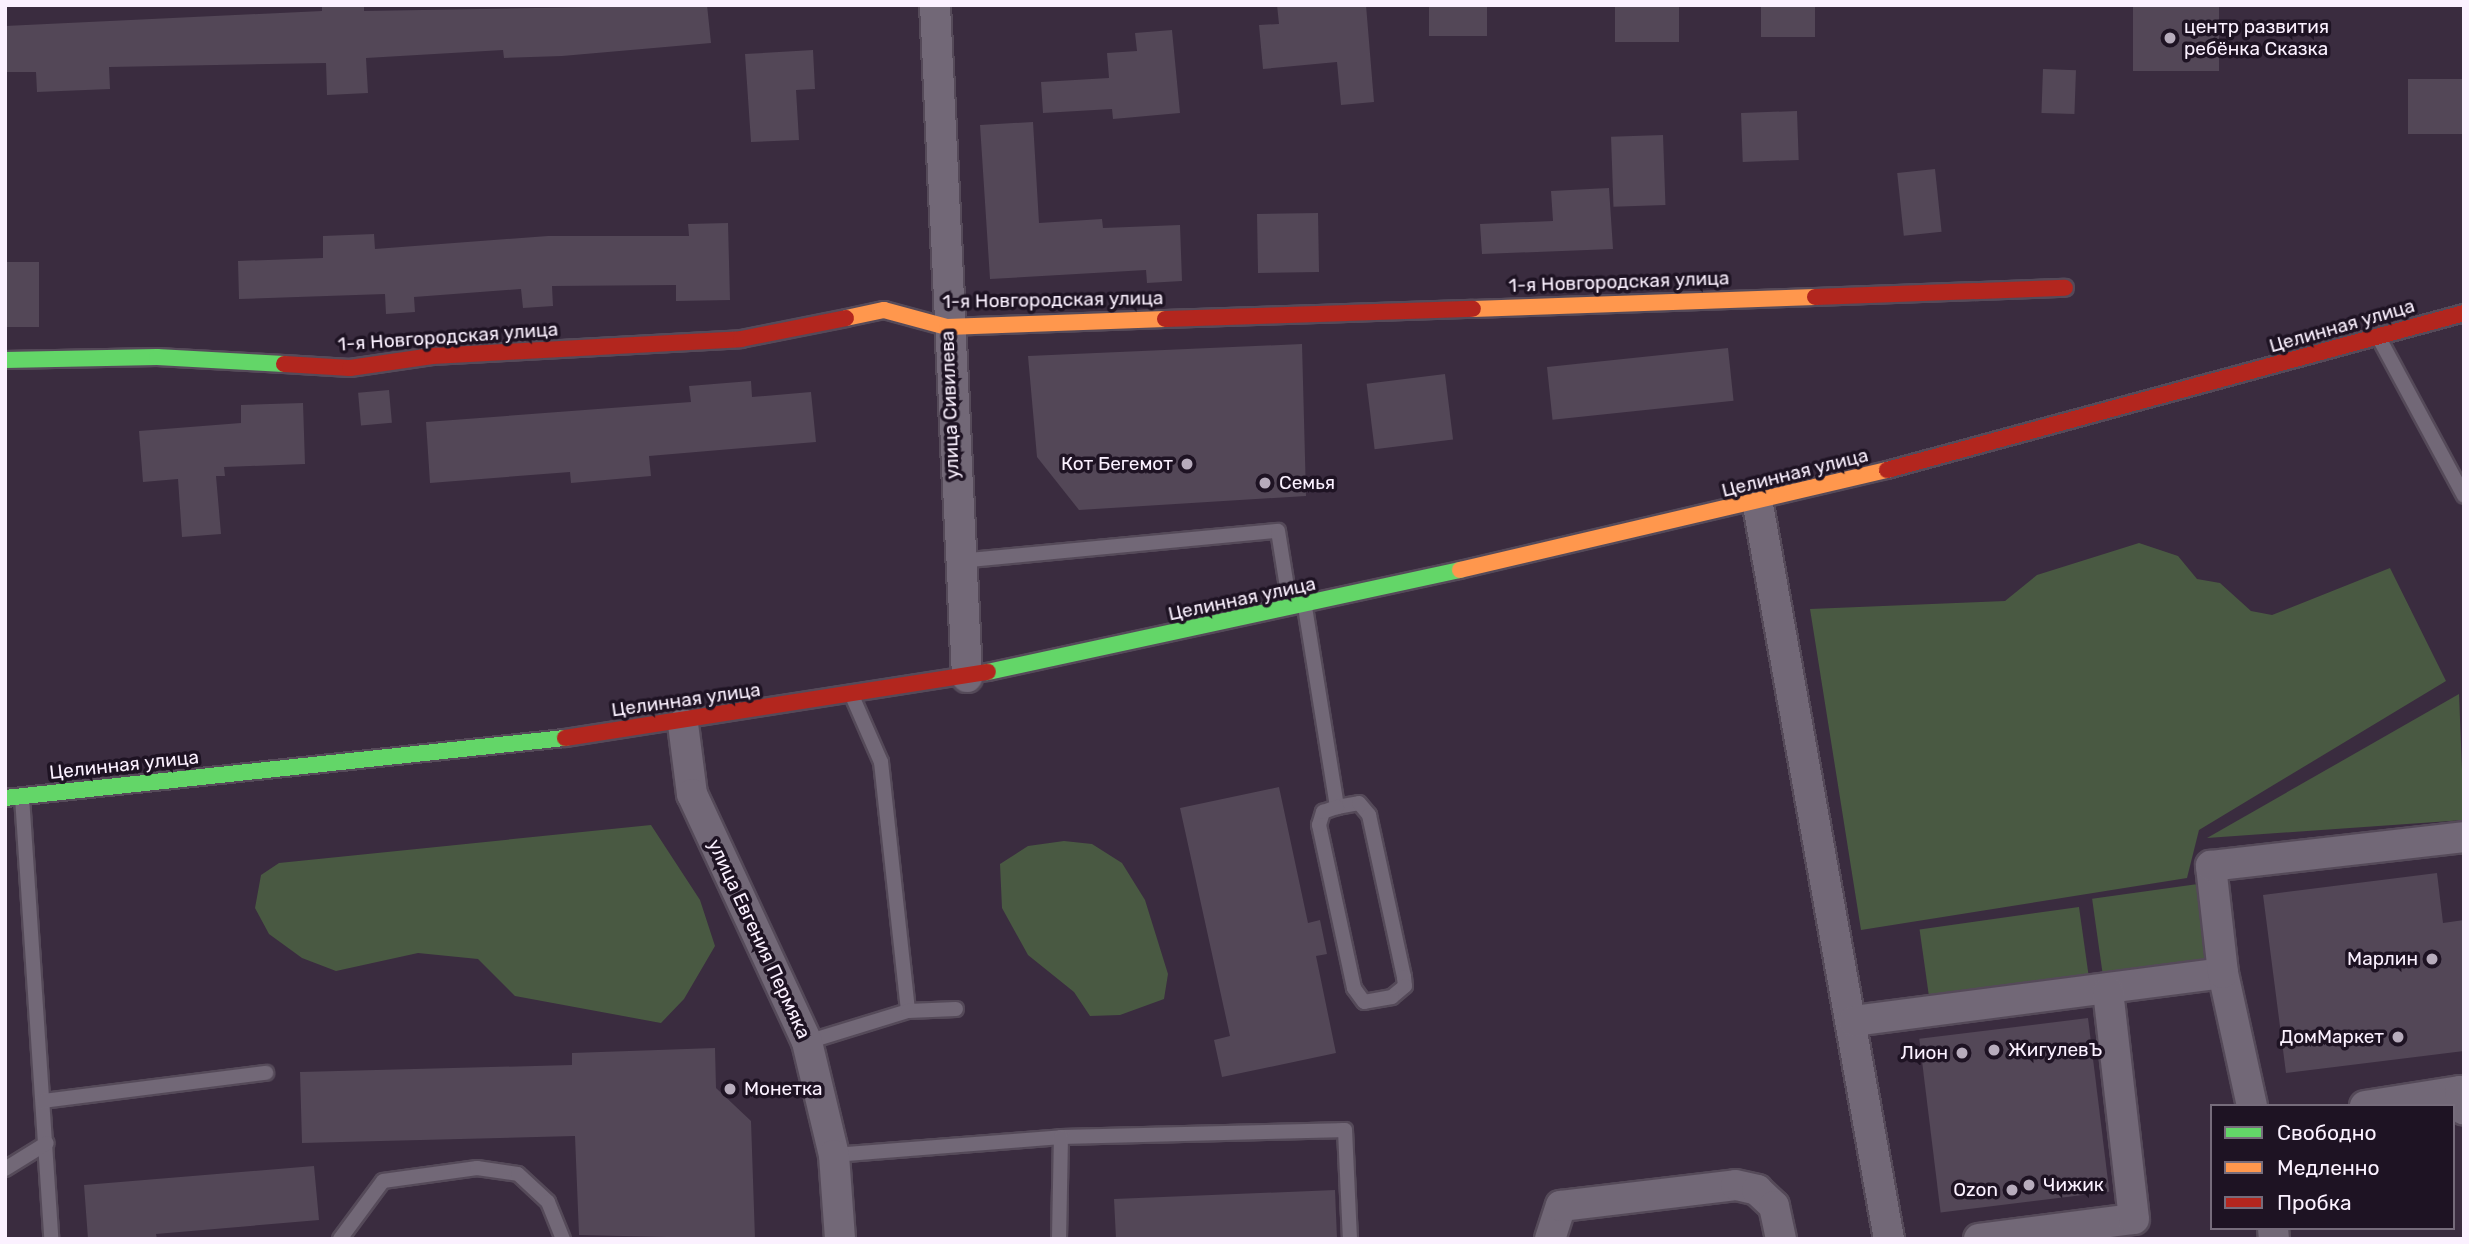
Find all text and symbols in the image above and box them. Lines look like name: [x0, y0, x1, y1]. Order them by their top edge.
place label: центр развития ребёнка Сказка: [2184, 16, 2329, 60]
marker: центр развития ребёнка Сказка: [2162, 30, 2178, 46]
street label: 1-я Новгородская улица: [1508, 267, 1730, 297]
street label: 1-я Новгородская улица: [942, 287, 1164, 313]
street label: Целинная улица: [2267, 294, 2417, 358]
street label: 1-я Новгородская улица: [337, 318, 559, 356]
street label: улица Сивилева: [936, 330, 964, 480]
street label: Целинная улица: [1719, 444, 1871, 502]
place label: Кот Бегемот: [1061, 453, 1173, 475]
marker: Кот Бегемот: [1179, 456, 1195, 472]
place label: Семья: [1279, 472, 1335, 494]
marker: Семья: [1257, 475, 1273, 491]
street label: Целинная улица: [1166, 572, 1318, 626]
street label: Целинная улица: [610, 678, 762, 722]
street label: Целинная улица: [48, 746, 200, 784]
street label: улица Евгения Пермяка: [703, 836, 815, 1042]
place label: Марлин: [2347, 948, 2418, 970]
marker: Марлин: [2424, 951, 2440, 967]
place label: ДомМаркет: [2280, 1026, 2384, 1048]
marker: ДомМаркет: [2390, 1029, 2406, 1045]
place label: ЖигулевЪ: [2008, 1039, 2102, 1061]
place label: Лион: [1901, 1042, 1948, 1064]
marker: ЖигулевЪ: [1986, 1042, 2002, 1058]
marker: Лион: [1954, 1045, 1970, 1061]
place label: Монетка: [744, 1078, 823, 1100]
marker: Монетка: [722, 1081, 738, 1097]
legend: [2210, 1104, 2455, 1230]
text: Свободно: [2277, 1120, 2377, 1145]
text: Медленно: [2277, 1155, 2380, 1180]
place label: Чижик: [2043, 1174, 2104, 1196]
marker: Чижик: [2021, 1177, 2037, 1193]
place label: Ozon: [1953, 1179, 1998, 1201]
marker: Ozon: [2004, 1182, 2020, 1198]
text: Пробка: [2277, 1190, 2352, 1215]

